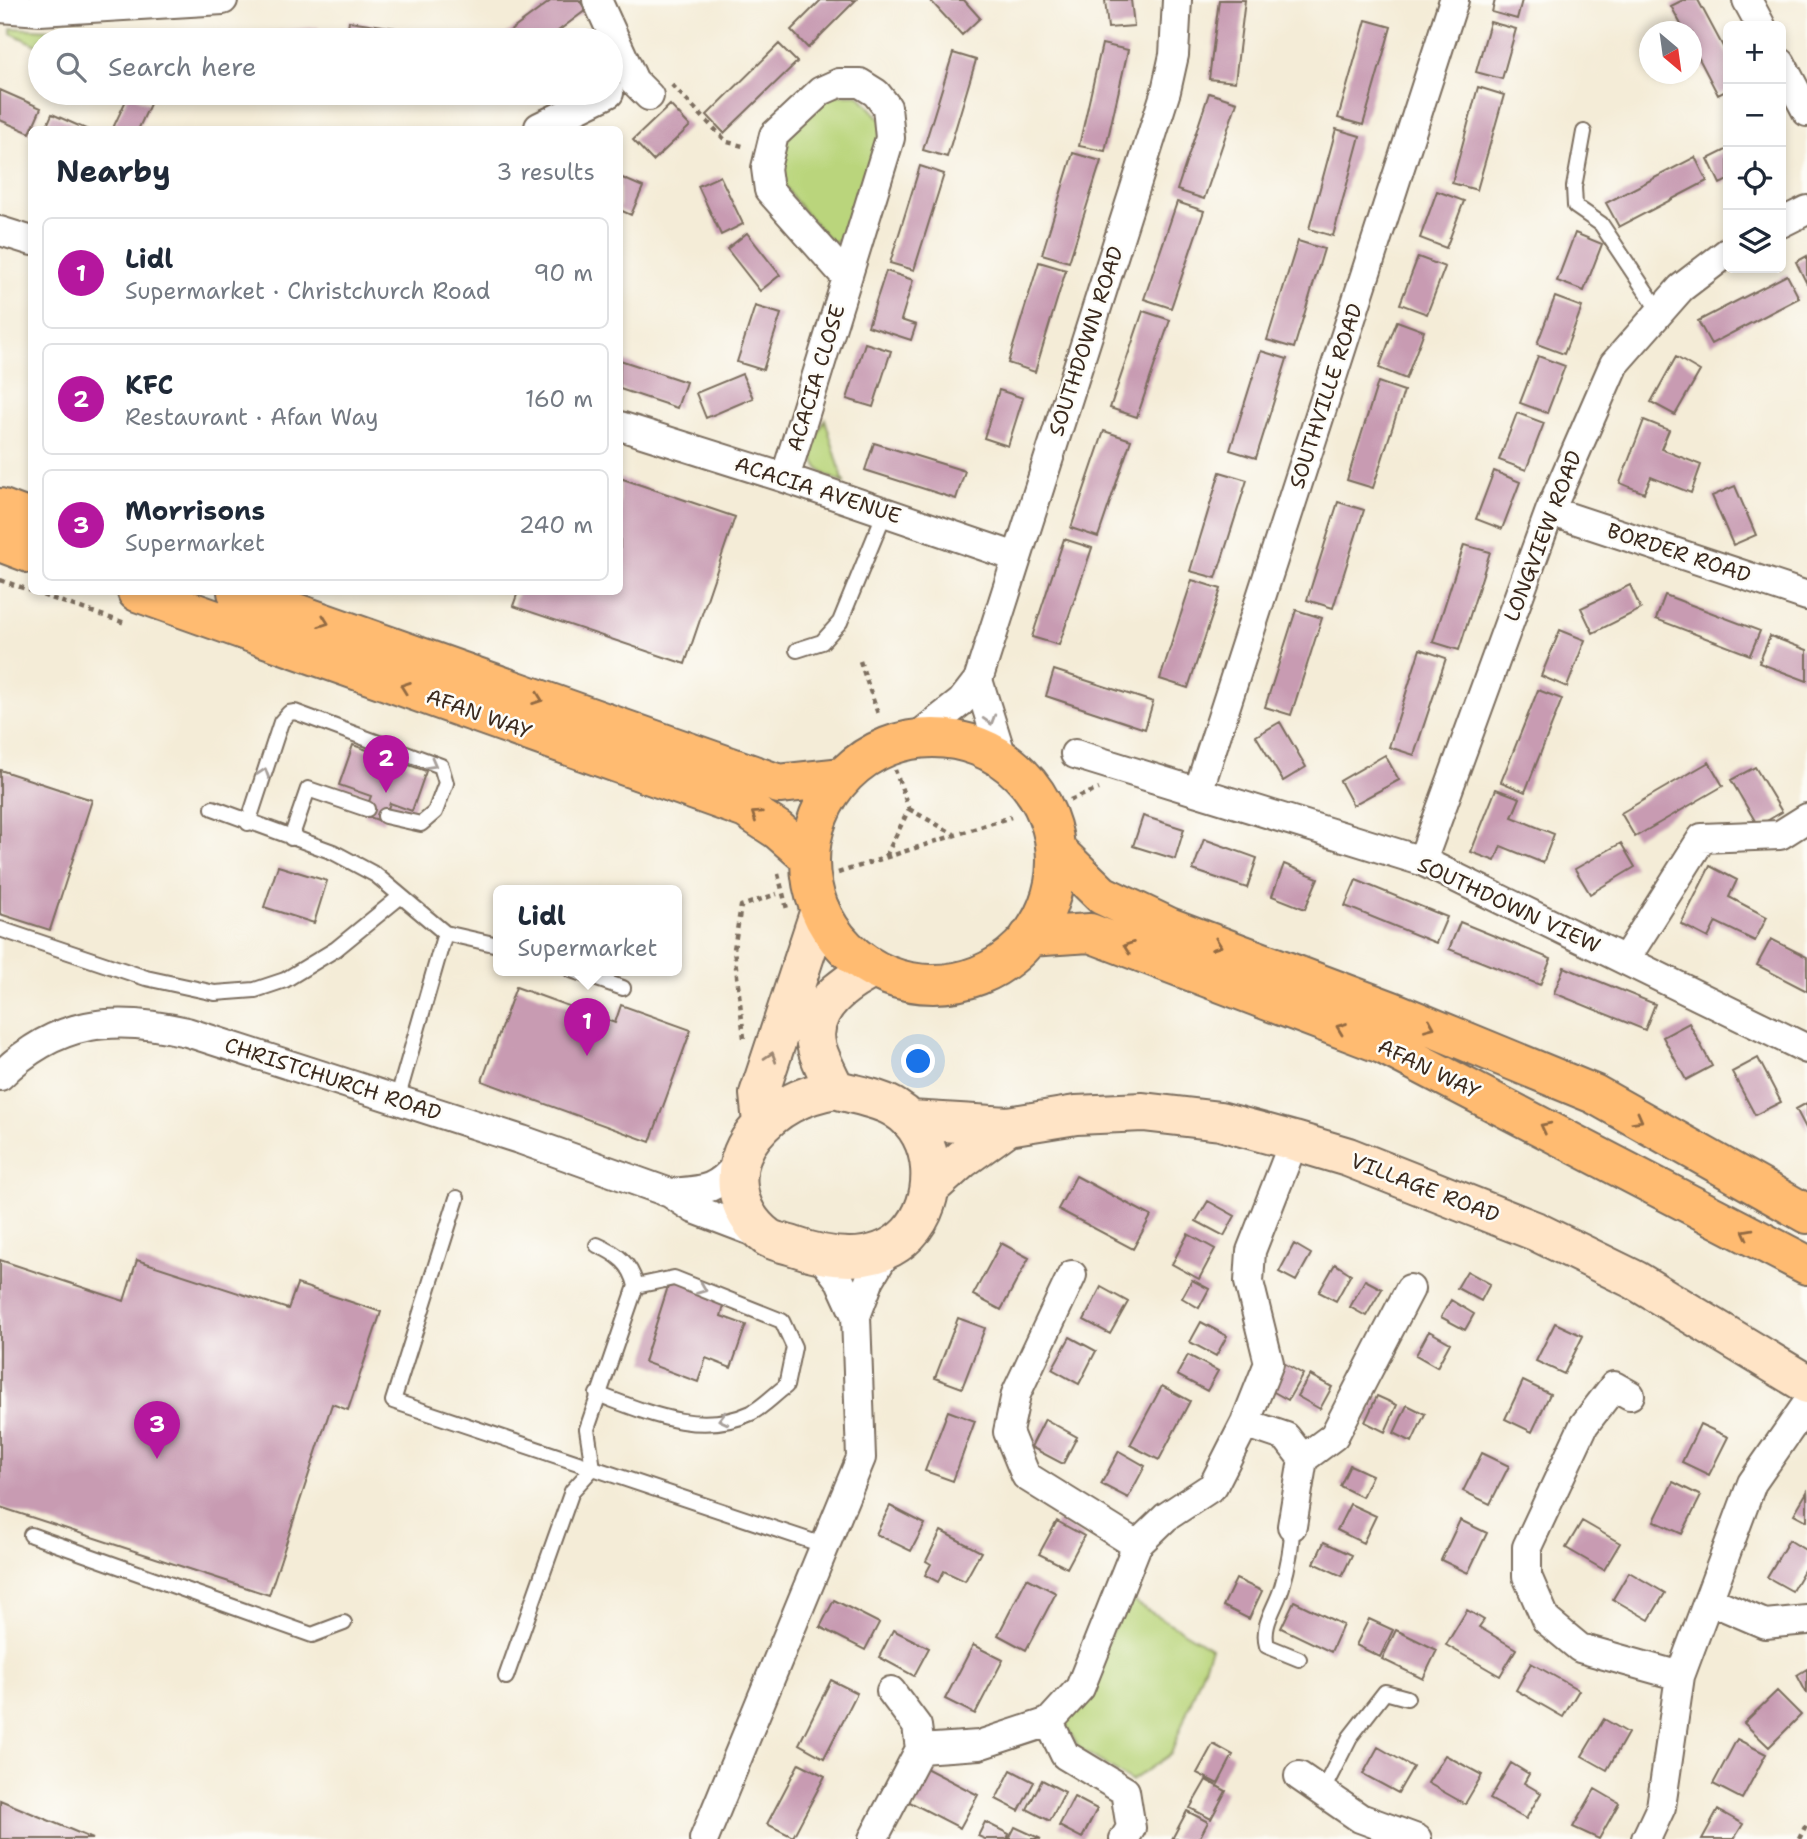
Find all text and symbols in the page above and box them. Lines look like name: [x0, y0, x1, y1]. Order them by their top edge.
north arrow: [1639, 21, 1702, 84]
map controls: [1723, 21, 1786, 273]
button: +: [1723, 21, 1786, 84]
search box: [28, 28, 623, 105]
icon: search: [52, 48, 90, 86]
text: Search here: [108, 49, 257, 84]
button: −: [1723, 84, 1786, 147]
button: locate: [1723, 147, 1786, 210]
text: Nearby: [56, 151, 171, 192]
text: 3 results: [496, 157, 595, 187]
button: layers: [1723, 210, 1786, 273]
text: Lidl: [125, 241, 173, 276]
street label: SOUTHDOWN ROAD: [1042, 242, 1130, 440]
text: 1: [76, 258, 86, 288]
text: 90 m: [533, 258, 593, 288]
text: Supermarket · Christchurch Road: [125, 276, 490, 306]
street label: SOUTHVILLE ROAD: [1283, 300, 1369, 492]
street label: ACACIA CLOSE: [780, 301, 852, 455]
text: KFC: [125, 367, 174, 402]
text: 2: [73, 384, 89, 414]
text: 160 m: [525, 384, 593, 414]
text: Restaurant · Afan Way: [125, 402, 379, 432]
street label: LONGVIEW ROAD: [1498, 447, 1588, 625]
street label: ACACIA AVENUE: [731, 450, 905, 530]
text: Morrisons: [125, 493, 265, 528]
text: 3: [73, 510, 89, 540]
text: 240 m: [519, 510, 593, 540]
street label: BORDER ROAD: [1604, 517, 1754, 589]
text: Supermarket: [125, 528, 265, 558]
one-way arrow: [318, 614, 330, 628]
one-way arrow: [399, 681, 411, 695]
street label: AFAN WAY: [422, 682, 536, 746]
one-way arrow: [532, 690, 544, 704]
one-way arrow: [982, 713, 997, 725]
pin: 2: [363, 735, 409, 793]
one-way arrow: [425, 756, 438, 769]
one-way arrow: [256, 767, 271, 779]
one-way arrow: [751, 811, 764, 824]
street label: SOUTHDOWN VIEW: [1413, 850, 1605, 960]
popup: [493, 885, 682, 976]
text: Lidl: [517, 898, 566, 933]
text: Supermarket: [517, 933, 658, 963]
one-way arrow: [1211, 937, 1223, 951]
one-way arrow: [1123, 941, 1135, 955]
pin: 1: [564, 998, 610, 1056]
one-way arrow: [1423, 1018, 1435, 1032]
one-way arrow: [1335, 1022, 1347, 1036]
street label: CHRISTCHURCH ROAD: [221, 1031, 445, 1127]
street label: AFAN WAY: [1373, 1032, 1485, 1106]
your location: [901, 1044, 935, 1078]
one-way arrow: [763, 1051, 778, 1063]
one-way arrow: [1630, 1111, 1643, 1124]
one-way arrow: [1540, 1122, 1552, 1136]
street label: VILLAGE ROAD: [1347, 1147, 1503, 1229]
one-way arrow: [1741, 1228, 1754, 1241]
one-way arrow: [695, 1280, 707, 1294]
pin: 3: [134, 1401, 180, 1459]
one-way arrow: [717, 1411, 729, 1426]

